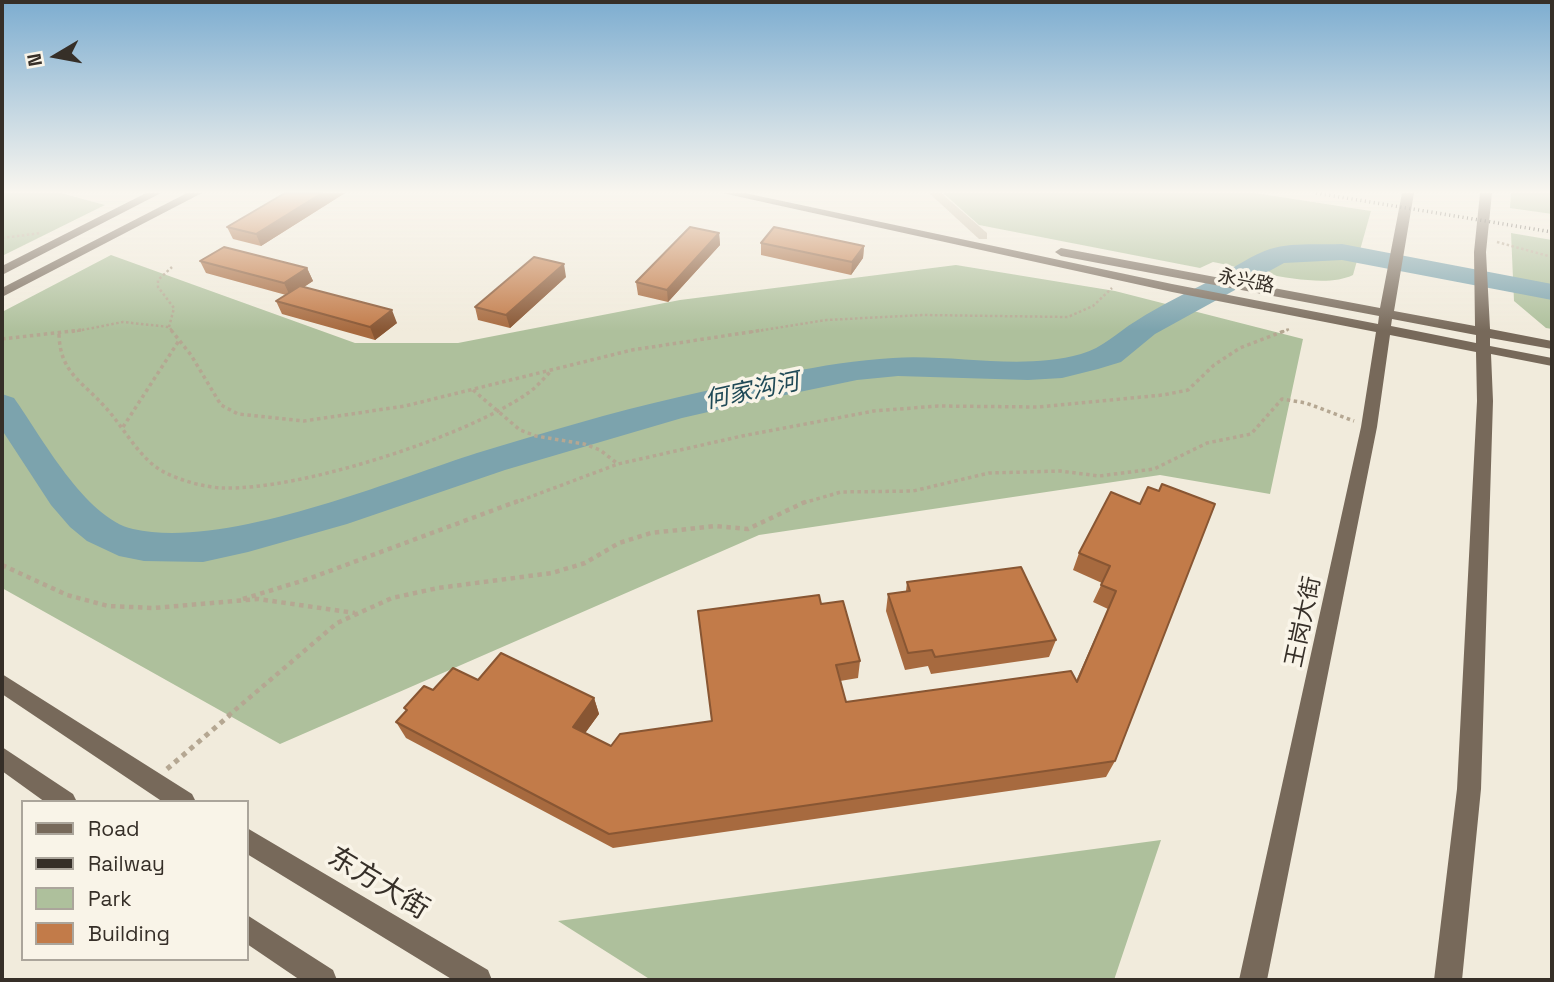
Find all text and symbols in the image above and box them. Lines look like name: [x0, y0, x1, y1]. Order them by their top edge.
north arrow: [21, 21, 91, 91]
text: N: [21, 51, 48, 68]
street label: 永兴路: [1216, 265, 1276, 299]
water label: 何家沟河: [702, 368, 802, 416]
street label: 王岗大街: [1281, 574, 1327, 670]
legend: [21, 800, 248, 961]
text: Road: [88, 815, 140, 842]
street label: 东方大街: [321, 841, 435, 927]
text: Railway: [88, 850, 165, 877]
text: Park: [88, 885, 132, 912]
text: Building: [88, 920, 170, 947]

